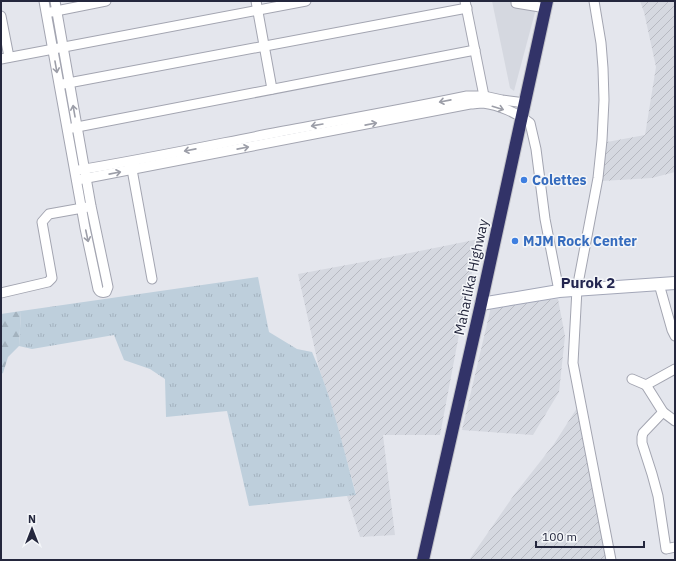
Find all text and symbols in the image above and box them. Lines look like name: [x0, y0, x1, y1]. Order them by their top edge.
one-way arrow: [53, 60, 61, 73]
one-way arrow: [439, 97, 452, 105]
one-way arrow: [70, 105, 78, 118]
one-way arrow: [491, 105, 504, 112]
one-way arrow: [364, 120, 377, 128]
one-way arrow: [311, 121, 324, 129]
one-way arrow: [236, 143, 249, 151]
one-way arrow: [184, 146, 197, 154]
one-way arrow: [108, 169, 121, 177]
place label: Colettes: [532, 171, 587, 189]
marker: Colettes: [519, 175, 529, 185]
street label: Maharlika Highway: [450, 217, 492, 337]
one-way arrow: [83, 229, 91, 242]
place label: MJM Rock Center: [523, 232, 637, 250]
marker: MJM Rock Center: [510, 236, 520, 246]
district label: Purok 2: [561, 273, 615, 292]
north arrow: [12, 509, 52, 549]
text: N: [28, 512, 36, 526]
scale bar: [536, 523, 644, 549]
text: 100 m: [542, 529, 577, 544]

